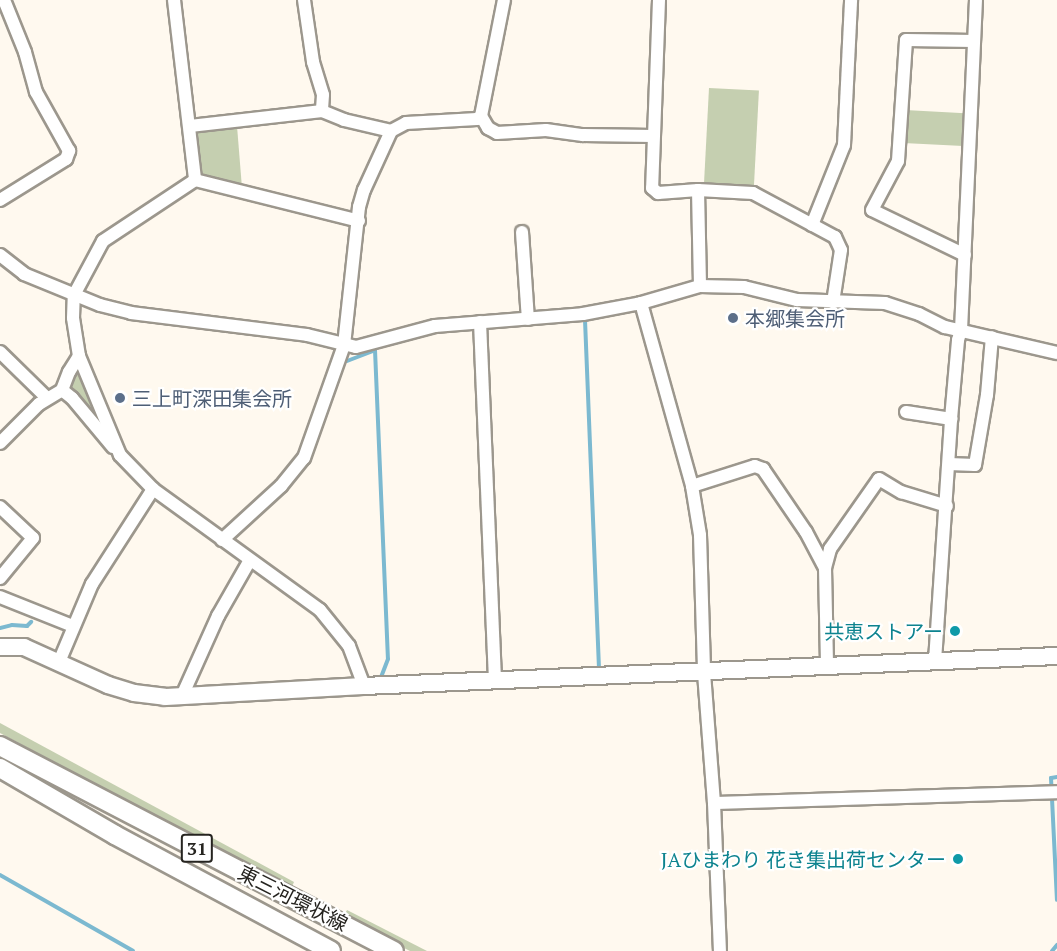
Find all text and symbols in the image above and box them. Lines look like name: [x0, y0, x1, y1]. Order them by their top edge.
place label: 本郷集会所: [745, 306, 845, 330]
marker: 本郷集会所: [726, 311, 740, 325]
place label: 三上町深田集会所: [132, 386, 292, 410]
marker: 三上町深田集会所: [113, 391, 127, 405]
place label: 共恵ストアー: [824, 619, 943, 643]
marker: 共恵ストアー: [948, 624, 962, 638]
road number: 31: [180, 833, 214, 863]
place label: JAひまわり 花き集出荷センター: [661, 847, 946, 871]
marker: JAひまわり 花き集出荷センター: [951, 852, 965, 866]
street label: 東三河環状線: [234, 860, 352, 936]

